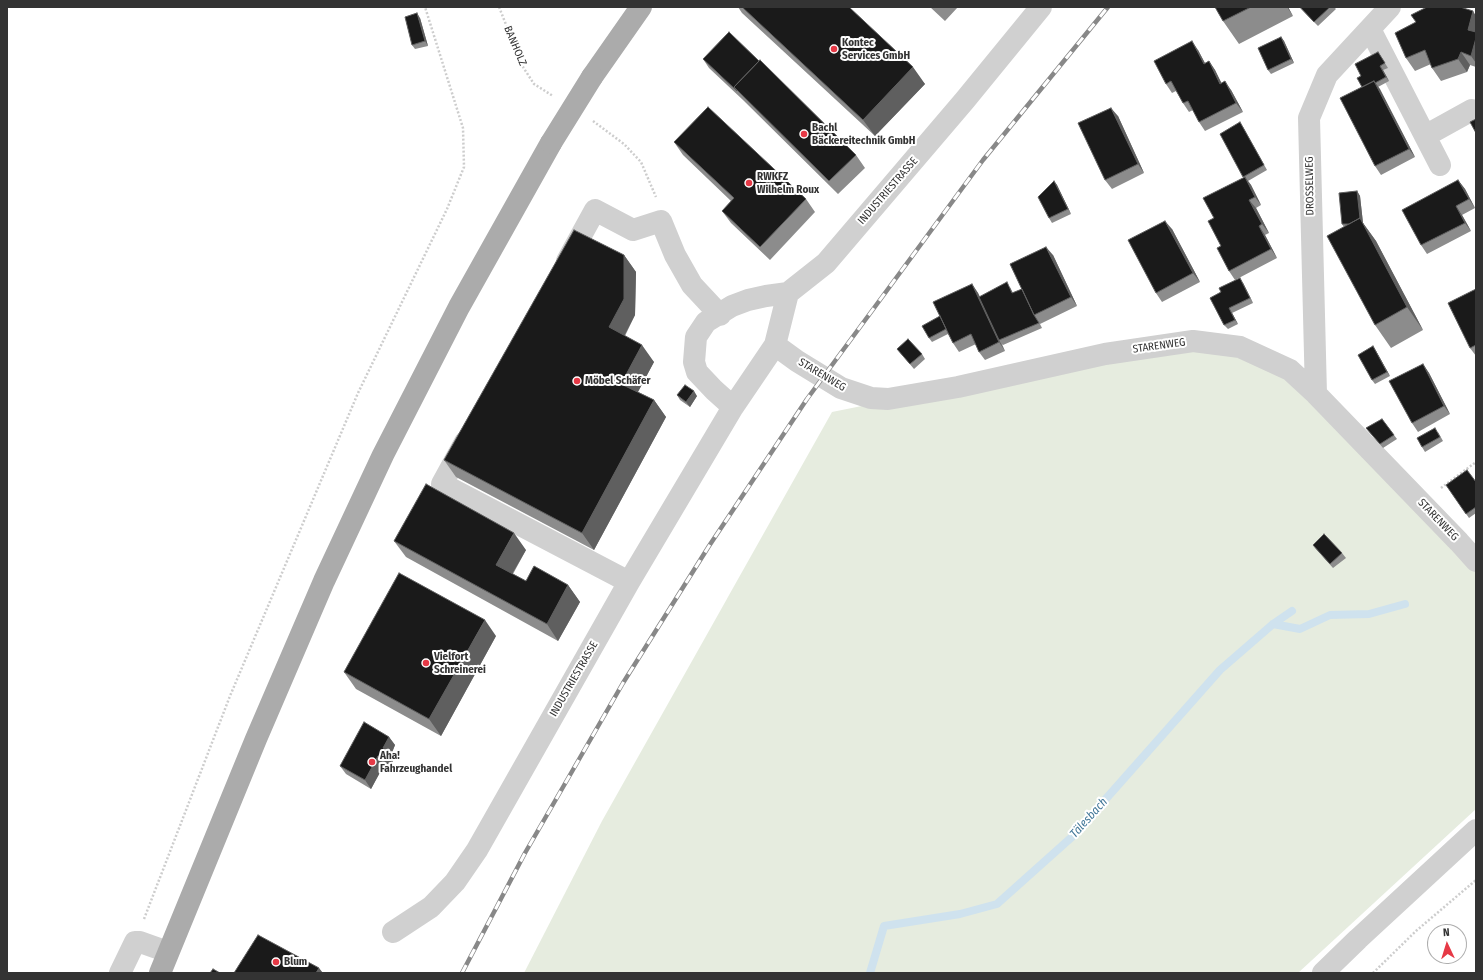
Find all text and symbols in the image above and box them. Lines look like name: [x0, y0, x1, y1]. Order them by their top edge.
street label: BANHOLZ: [501, 24, 529, 68]
place label: Kontec Services GmbH: [842, 36, 910, 62]
marker: Kontec Services GmbH: [829, 44, 839, 54]
place label: Bachl Bäckereitechnik GmbH: [812, 121, 915, 147]
marker: Bachl Bäckereitechnik GmbH: [799, 129, 809, 139]
street label: INDUSTRIESTRASSE: [855, 155, 921, 227]
street label: DROSSELWEG: [1303, 156, 1317, 216]
place label: RWKFZ Wilhelm Roux: [757, 170, 819, 196]
marker: RWKFZ Wilhelm Roux: [744, 178, 754, 188]
street label: STARENWEG: [1132, 336, 1186, 356]
street label: STARENWEG: [796, 356, 848, 394]
place label: Möbel Schäfer: [585, 374, 650, 388]
marker: Möbel Schäfer: [572, 376, 582, 386]
street label: STARENWEG: [1415, 496, 1461, 544]
street label: INDUSTRIESTRASSE: [547, 639, 601, 719]
place label: Vielfort Schreinerei: [434, 650, 486, 676]
marker: Vielfort Schreinerei: [421, 658, 431, 668]
place label: Aha! Fahrzeughandel: [380, 749, 452, 775]
marker: Aha! Fahrzeughandel: [367, 757, 377, 767]
water label: Tälesbach: [1067, 795, 1111, 841]
north arrow: [1427, 924, 1467, 964]
text: N: [1442, 926, 1450, 939]
place label: Blum: [284, 955, 307, 969]
marker: Blum: [271, 957, 281, 967]

